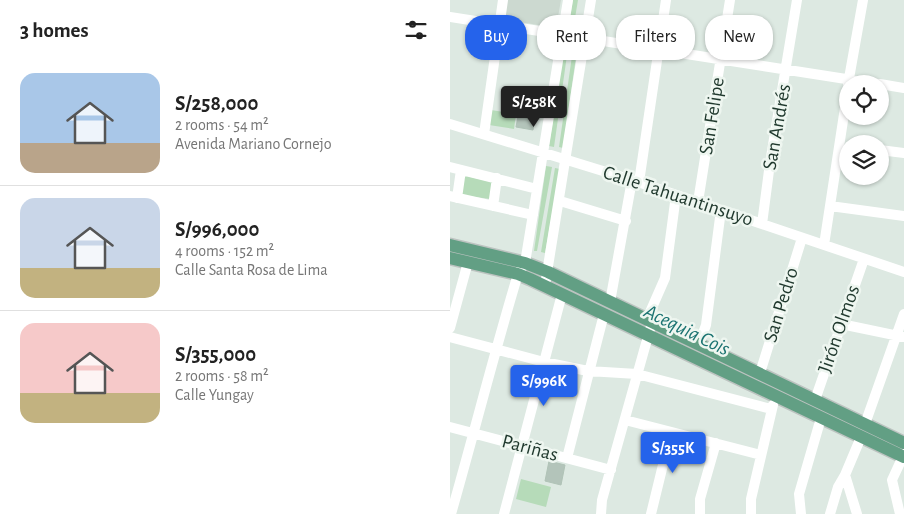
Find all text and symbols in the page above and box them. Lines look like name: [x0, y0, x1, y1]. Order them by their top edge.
chip: Buy: [465, 15, 527, 60]
chip: Rent: [537, 15, 606, 60]
chip: Filters: [616, 15, 695, 60]
chip: New: [705, 15, 773, 60]
icon: filters: [402, 16, 430, 44]
text: 3 homes: [20, 20, 89, 41]
map controls: [839, 75, 889, 185]
button: locate: [839, 75, 889, 125]
street label: San Felipe: [696, 76, 728, 156]
street label: San Andrés: [760, 83, 794, 171]
pin: S/258K: [493, 86, 575, 128]
icon: home: [60, 93, 120, 153]
text: S/258,000: [175, 93, 258, 114]
text: S/258K: [512, 94, 556, 110]
text: 2 rooms · 54 m²: [175, 117, 269, 133]
button: layers: [839, 135, 889, 185]
text: Avenida Mariano Cornejo: [175, 136, 332, 152]
street label: Calle Tahuantinsuyo: [600, 162, 756, 230]
icon: home: [60, 218, 120, 278]
text: S/996,000: [175, 219, 259, 240]
text: 4 rooms · 152 m²: [175, 243, 274, 259]
text: Calle Santa Rosa de Lima: [175, 262, 328, 278]
street label: San Pedro: [760, 265, 802, 345]
street label: Jirón Olmos: [815, 282, 863, 376]
water label: Acequia Cois: [640, 300, 733, 360]
icon: home: [60, 343, 120, 403]
text: S/355,000: [175, 344, 256, 365]
pin: S/996K: [503, 364, 585, 407]
text: 2 rooms · 58 m²: [175, 368, 269, 384]
text: S/996K: [521, 373, 567, 389]
text: Calle Yungay: [175, 387, 254, 403]
street label: Pariñas: [500, 431, 560, 465]
pin: S/355K: [632, 432, 714, 474]
text: S/355K: [652, 440, 694, 456]

